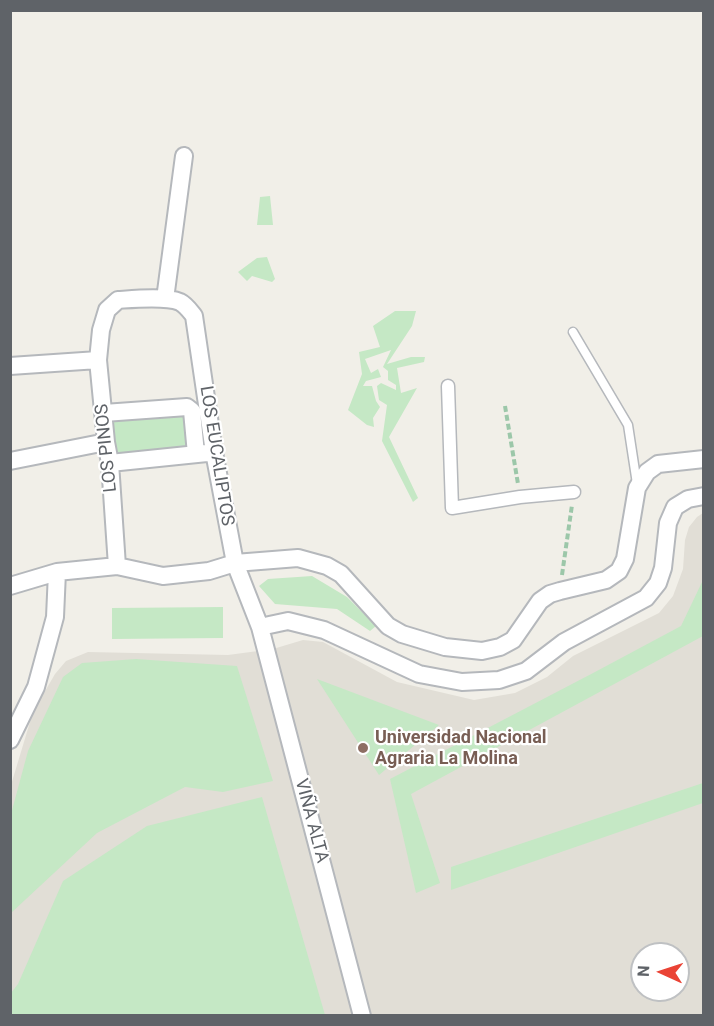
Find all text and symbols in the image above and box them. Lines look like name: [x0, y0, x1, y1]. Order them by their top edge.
street label: LOS EUCALIPTOS: [194, 384, 238, 528]
street label: LOS PINOS: [92, 403, 122, 493]
place label: Universidad Nacional Agraria La Molina: [375, 727, 547, 770]
marker: Universidad Nacional Agraria La Molina: [356, 741, 370, 755]
street label: VIÑA ALTA: [289, 776, 333, 866]
north arrow: [630, 942, 690, 1002]
text: N: [634, 965, 653, 977]

